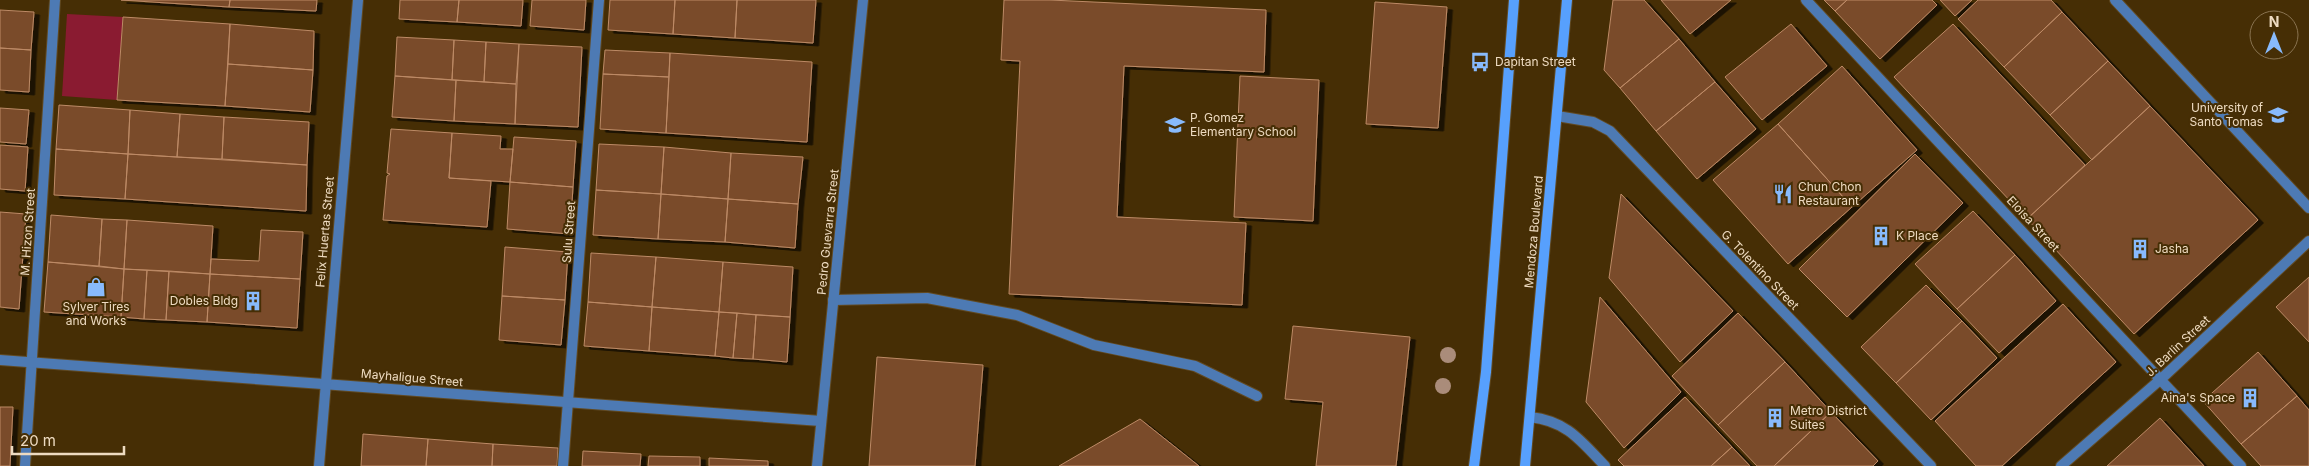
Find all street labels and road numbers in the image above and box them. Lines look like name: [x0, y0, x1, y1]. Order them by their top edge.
street label: Pedro Guevarra Street: [813, 168, 842, 296]
street label: Mendoza Boulevard: [1521, 175, 1546, 289]
street label: Felix Huertas Street: [312, 176, 337, 288]
street label: M. Hizon Street: [17, 188, 38, 276]
street label: Eloisa Street: [2004, 193, 2063, 255]
street label: Sulu Street: [559, 200, 578, 263]
street label: G. Tolentino Street: [1718, 227, 1802, 313]
street label: J. Barlin Street: [2142, 312, 2213, 379]
street label: Mayhaligue Street: [360, 366, 464, 389]

